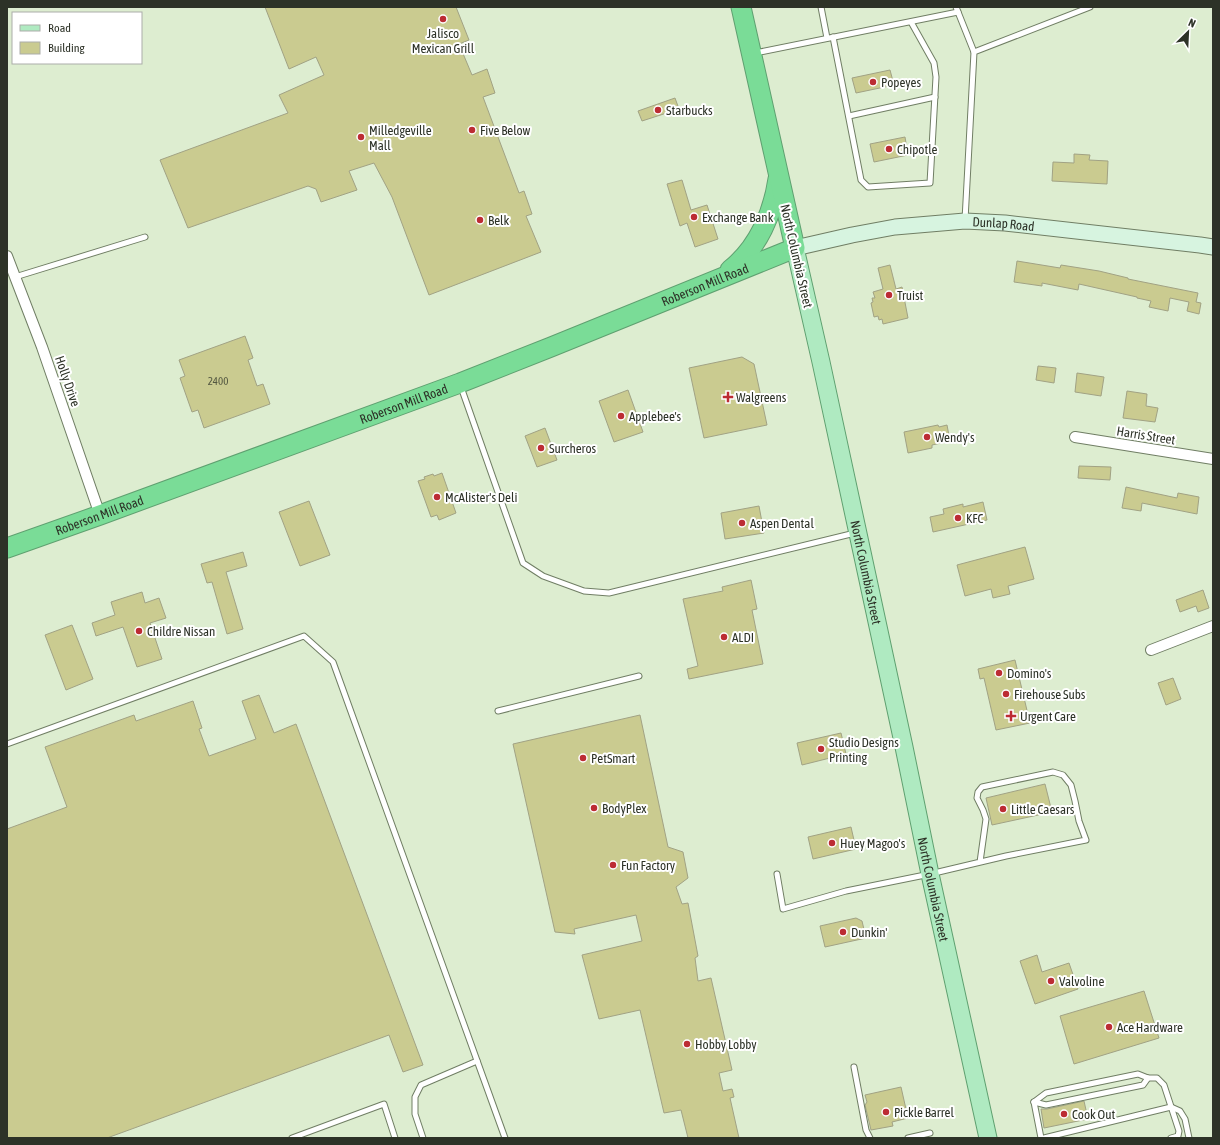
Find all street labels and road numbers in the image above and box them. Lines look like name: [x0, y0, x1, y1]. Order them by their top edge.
street label: North Columbia Street: [777, 203, 816, 310]
street label: Dunlap Road: [972, 214, 1035, 234]
street label: Roberson Mill Road: [659, 261, 751, 309]
street label: Holly Drive: [52, 354, 83, 409]
street label: Roberson Mill Road: [358, 381, 450, 427]
street label: Harris Street: [1116, 423, 1177, 448]
street label: Roberson Mill Road: [53, 493, 146, 538]
street label: North Columbia Street: [847, 519, 884, 626]
street label: North Columbia Street: [915, 836, 952, 943]

